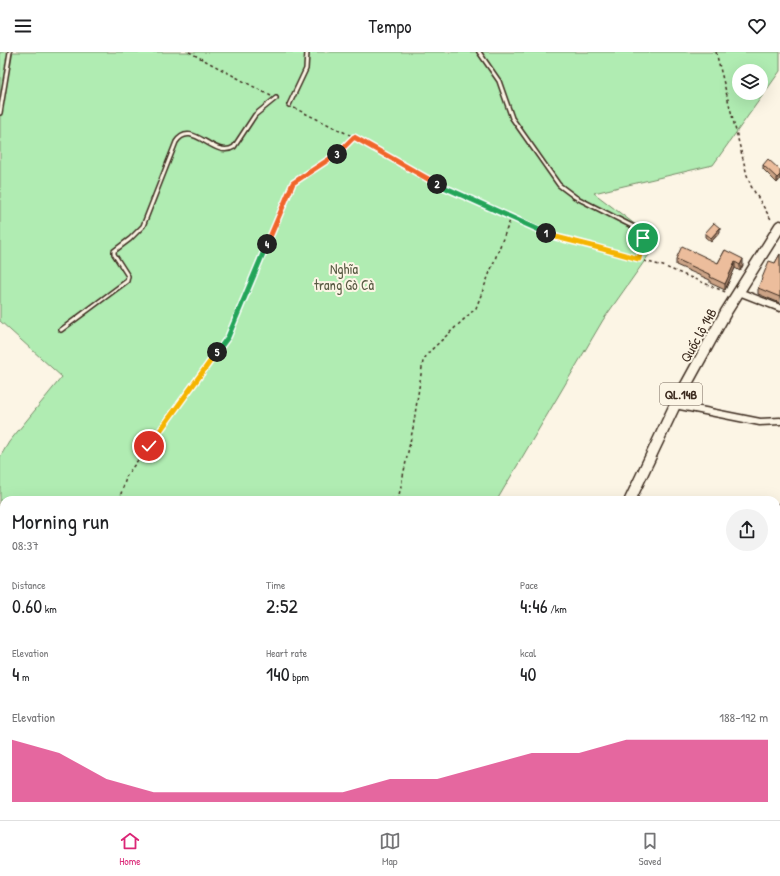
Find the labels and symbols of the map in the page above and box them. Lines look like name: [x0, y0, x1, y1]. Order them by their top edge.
pin: 3: [327, 144, 347, 164]
pin: 2: [427, 174, 447, 194]
pin: [626, 221, 660, 255]
pin: 1: [536, 223, 556, 243]
pin: 4: [257, 234, 277, 254]
park label: Nghĩa trang Gò Cà: [314, 259, 375, 295]
street label: Quốc lộ 14B: [675, 305, 721, 365]
pin: 5: [207, 342, 227, 362]
road number: QL.14B: [660, 383, 702, 405]
pin: [132, 429, 166, 463]

